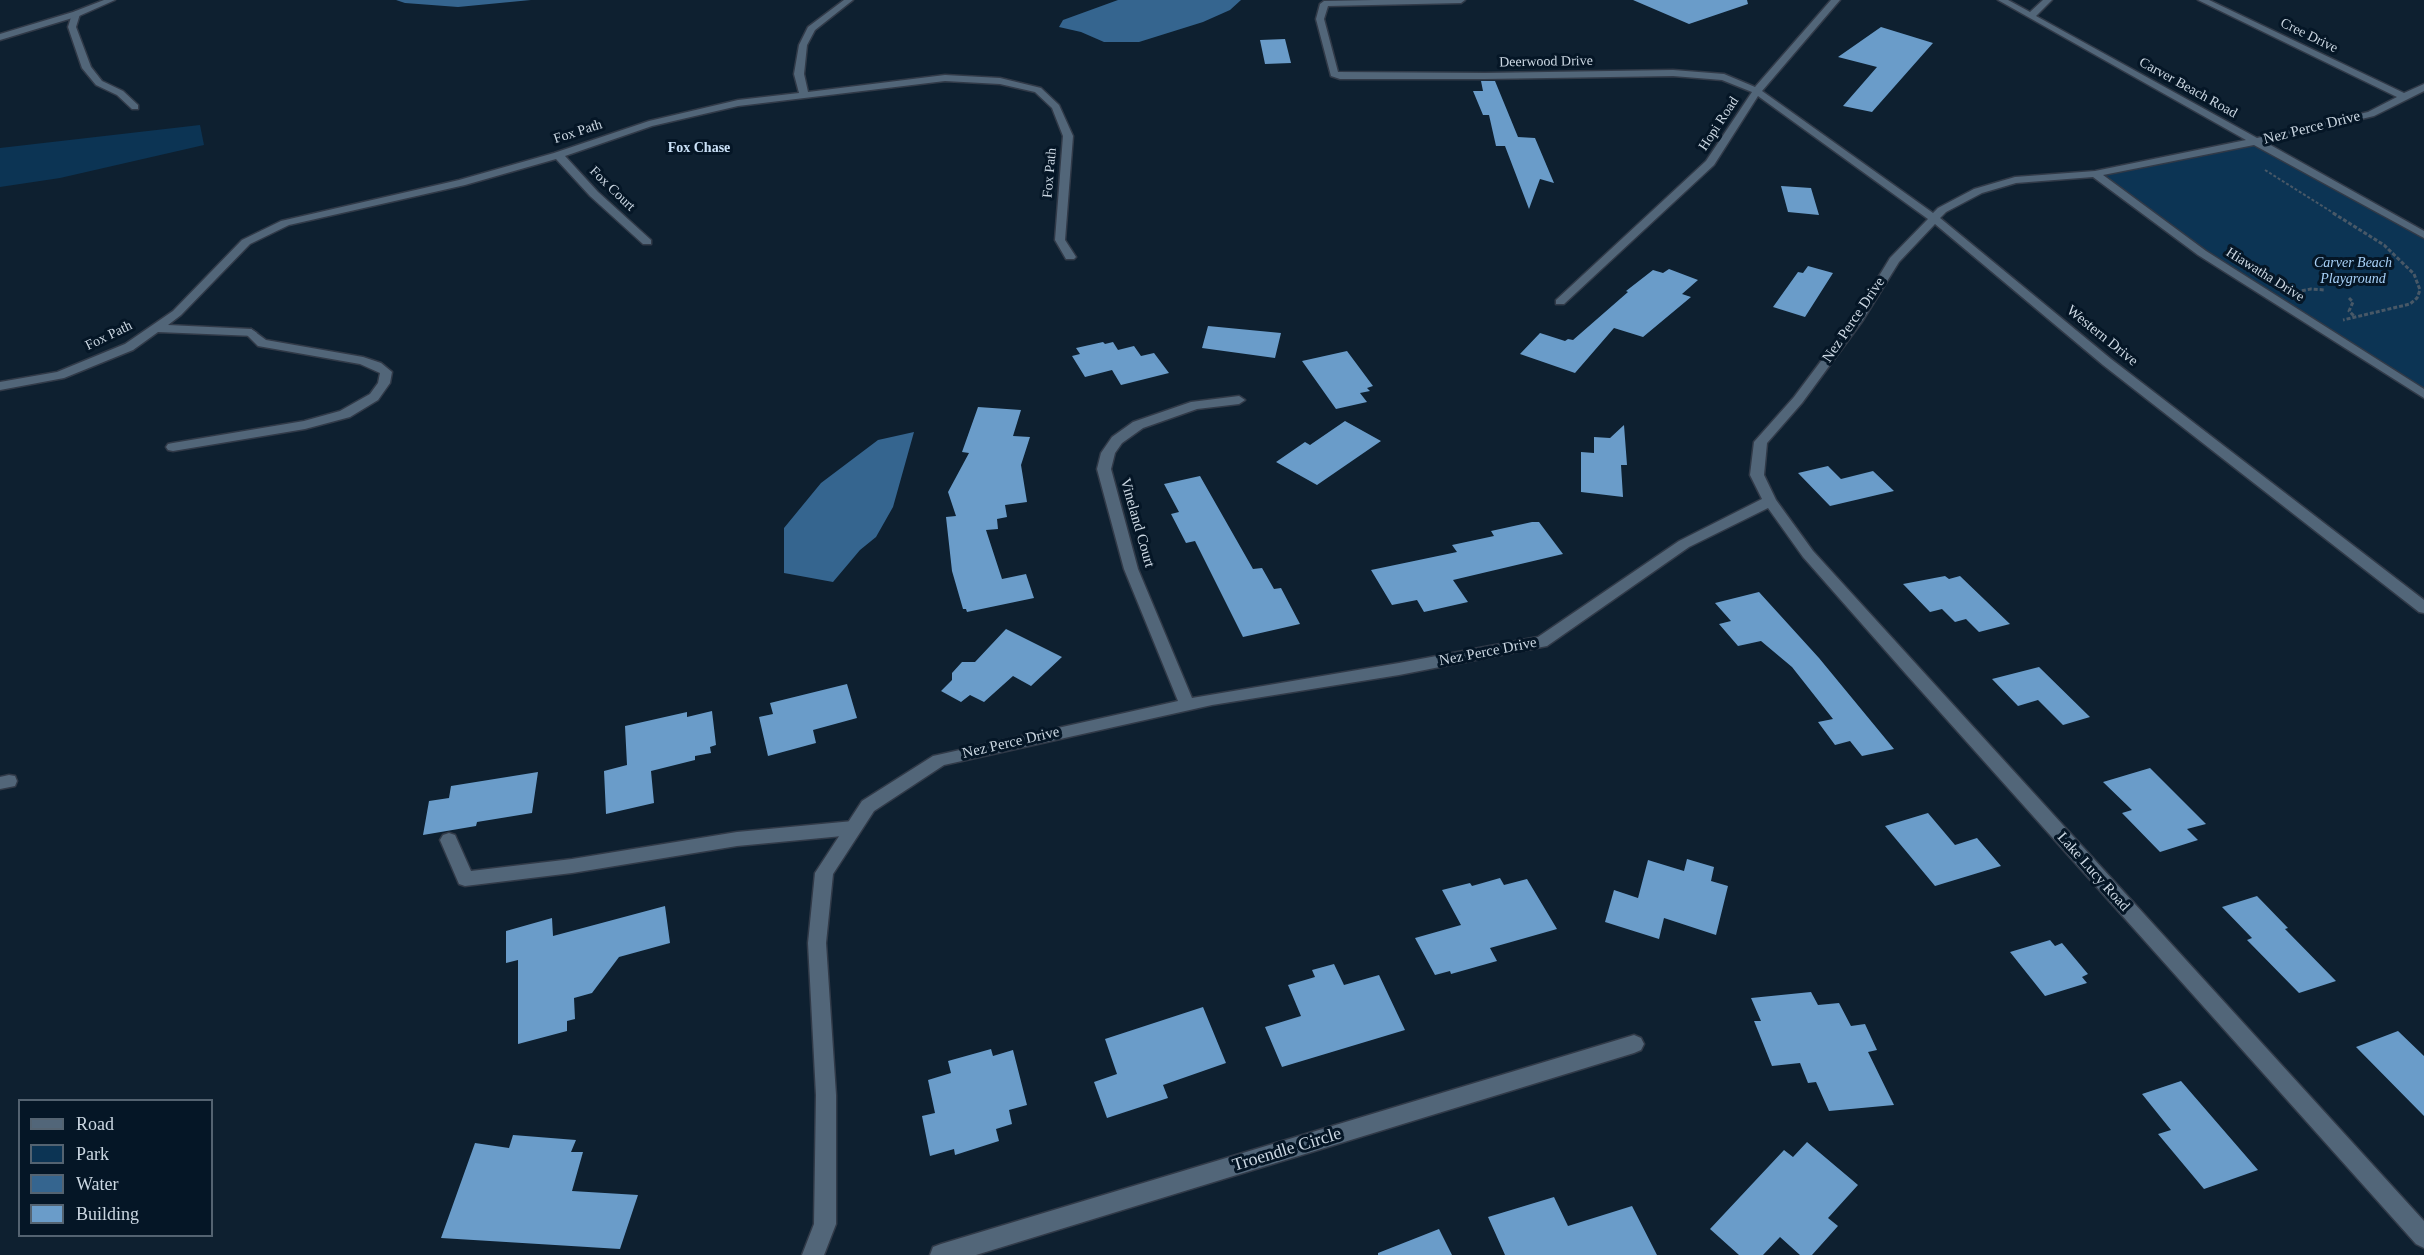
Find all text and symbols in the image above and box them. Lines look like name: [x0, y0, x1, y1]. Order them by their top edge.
street label: Cree Drive: [2278, 15, 2340, 57]
street label: Deerwood Drive: [1499, 53, 1593, 71]
street label: Carver Beach Road: [2136, 54, 2240, 122]
street label: Hopi Road: [1695, 94, 1743, 154]
street label: Nez Perce Drive: [2262, 107, 2362, 149]
street label: Fox Path: [552, 116, 604, 148]
district label: Fox Chase: [668, 140, 730, 156]
street label: Fox Path: [1039, 147, 1061, 199]
street label: Fox Court: [586, 163, 638, 215]
street label: Hiawatha Drive: [2223, 244, 2307, 306]
park label: Carver Beach Playground: [2314, 255, 2392, 288]
street label: Nez Perce Drive: [1819, 274, 1889, 366]
street label: Western Drive: [2063, 302, 2141, 370]
street label: Fox Path: [83, 317, 135, 355]
street label: Vineland Court: [1116, 476, 1158, 570]
street label: Nez Perce Drive: [1438, 634, 1538, 670]
street label: Nez Perce Drive: [961, 723, 1061, 763]
street label: Lake Lucy Road: [2053, 829, 2133, 915]
legend: [18, 1099, 213, 1237]
text: Road: [76, 1114, 114, 1134]
street label: Troendle Circle: [1230, 1123, 1344, 1177]
text: Park: [76, 1144, 109, 1164]
text: Water: [76, 1174, 119, 1194]
text: Building: [76, 1204, 139, 1224]

